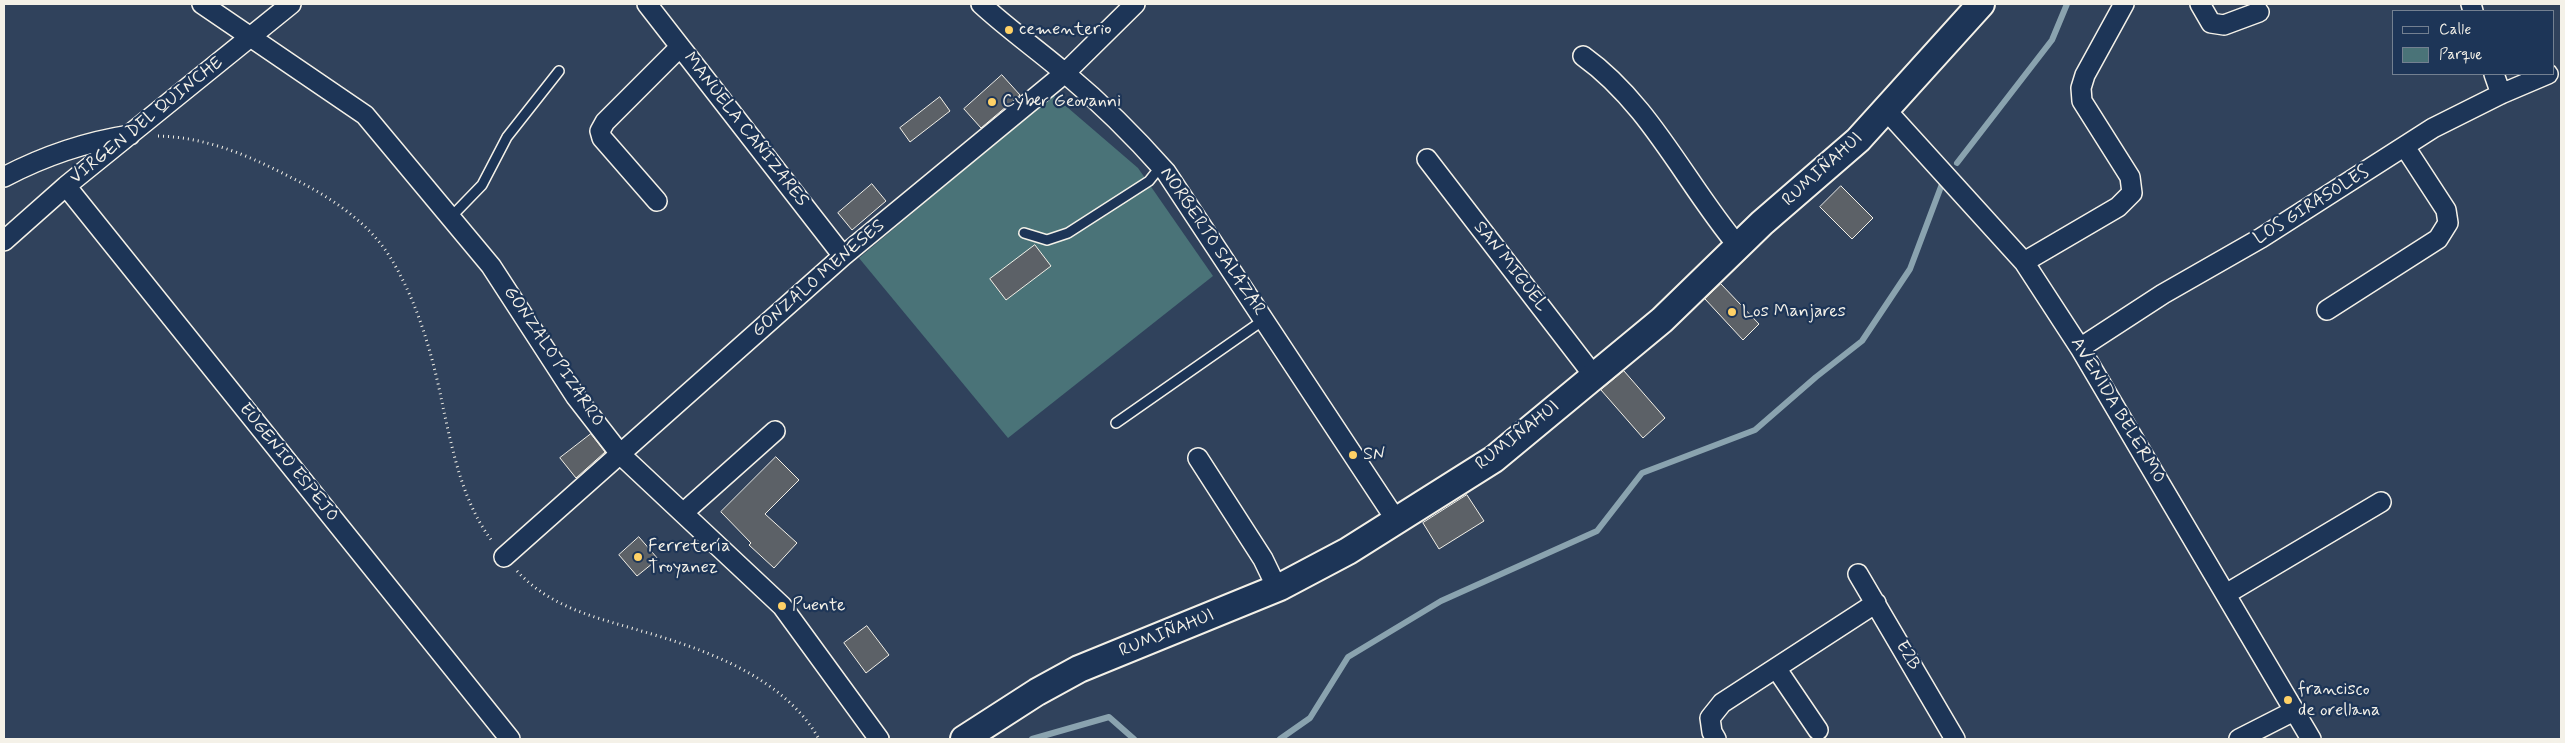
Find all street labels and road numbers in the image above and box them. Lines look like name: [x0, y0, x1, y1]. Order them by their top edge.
street label: MANUELA CAÑIZARES: [678, 48, 812, 212]
street label: VIRGEN DEL QUINCHE: [66, 53, 228, 189]
street label: RUMIÑAHUI: [1778, 128, 1868, 212]
street label: LOS GIRASOLES: [2250, 162, 2374, 250]
street label: NORBERTO SALAZAR: [1154, 164, 1270, 320]
street label: GONZALO MENESES: [748, 215, 890, 343]
street label: SAN MIGUEL: [1468, 217, 1552, 317]
street label: GONZALO PIZARRO: [498, 283, 608, 431]
street label: AVENIDA BELERMO: [2065, 334, 2169, 488]
street label: RUMIÑAHUI: [1472, 397, 1564, 475]
street label: EUGENIO ESPEJO: [233, 399, 343, 527]
street label: RUMIÑAHUI: [1116, 605, 1218, 663]
street label: E2B: [1890, 637, 1924, 675]

